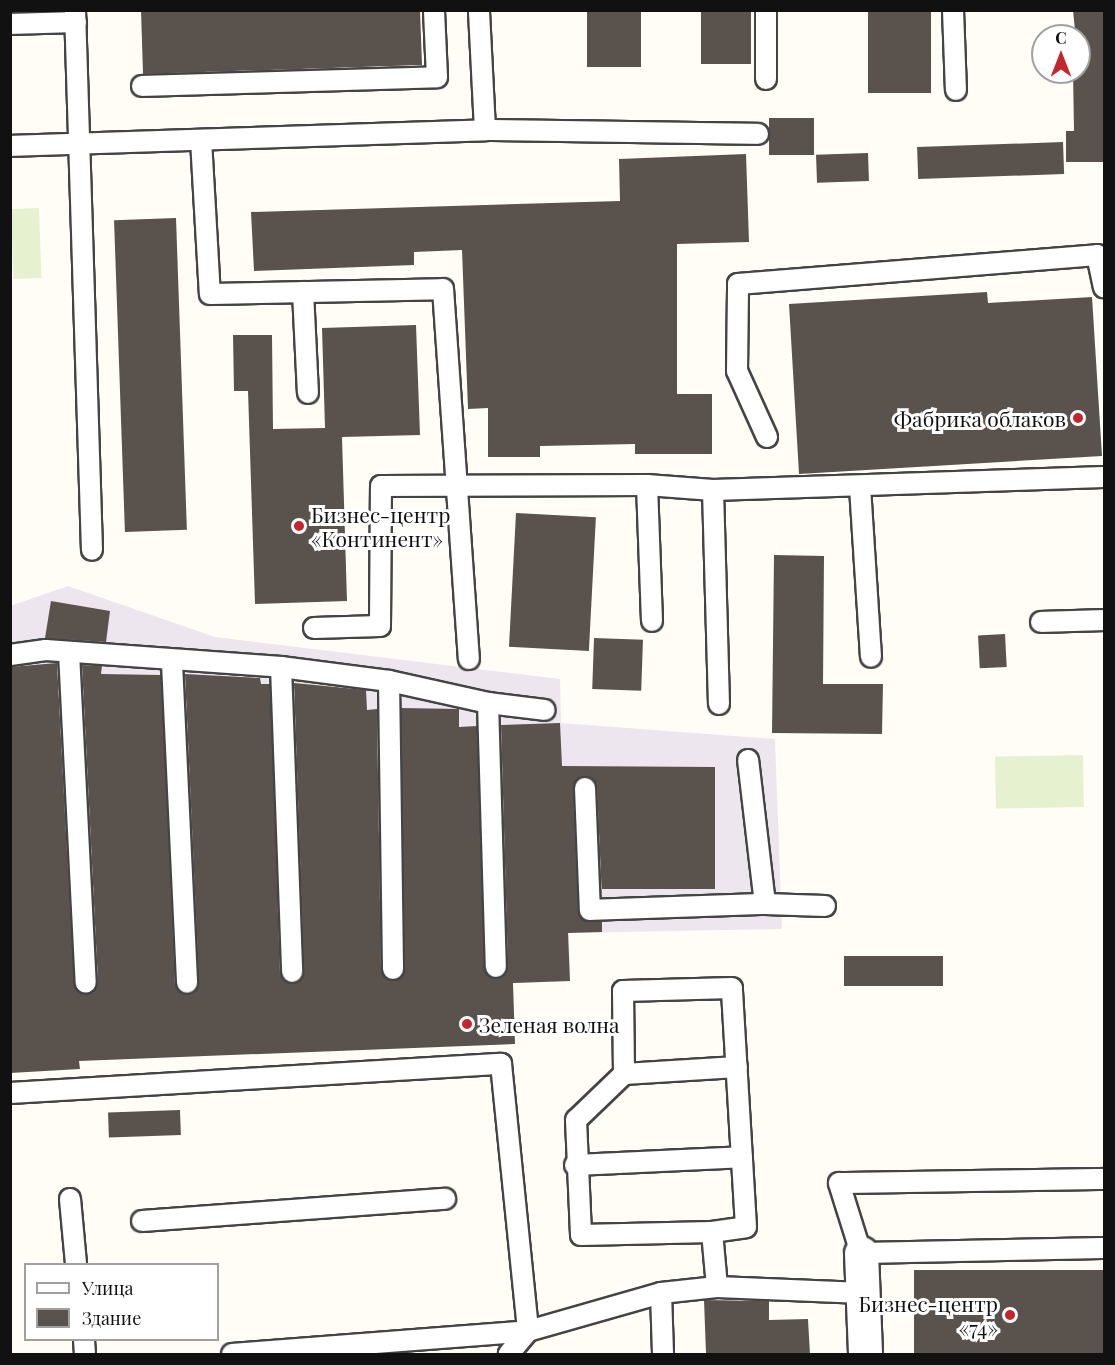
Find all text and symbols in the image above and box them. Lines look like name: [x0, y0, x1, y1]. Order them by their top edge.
north arrow: [1031, 24, 1091, 84]
text: С: [1055, 27, 1067, 48]
place label: Фабрика облаков: [894, 405, 1066, 431]
marker: Фабрика облаков: [1071, 411, 1085, 425]
place label: Бизнес-центр «Континент»: [311, 501, 450, 551]
marker: Бизнес-центр «Континент»: [292, 519, 306, 533]
place label: Зеленая волна: [479, 1011, 620, 1037]
marker: Зеленая волна: [460, 1017, 474, 1031]
legend: [24, 1263, 219, 1341]
text: Улица: [82, 1276, 133, 1300]
place label: Бизнес-центр «74»: [859, 1290, 998, 1340]
text: Здание: [82, 1306, 141, 1330]
marker: Бизнес-центр «74»: [1003, 1308, 1017, 1322]

